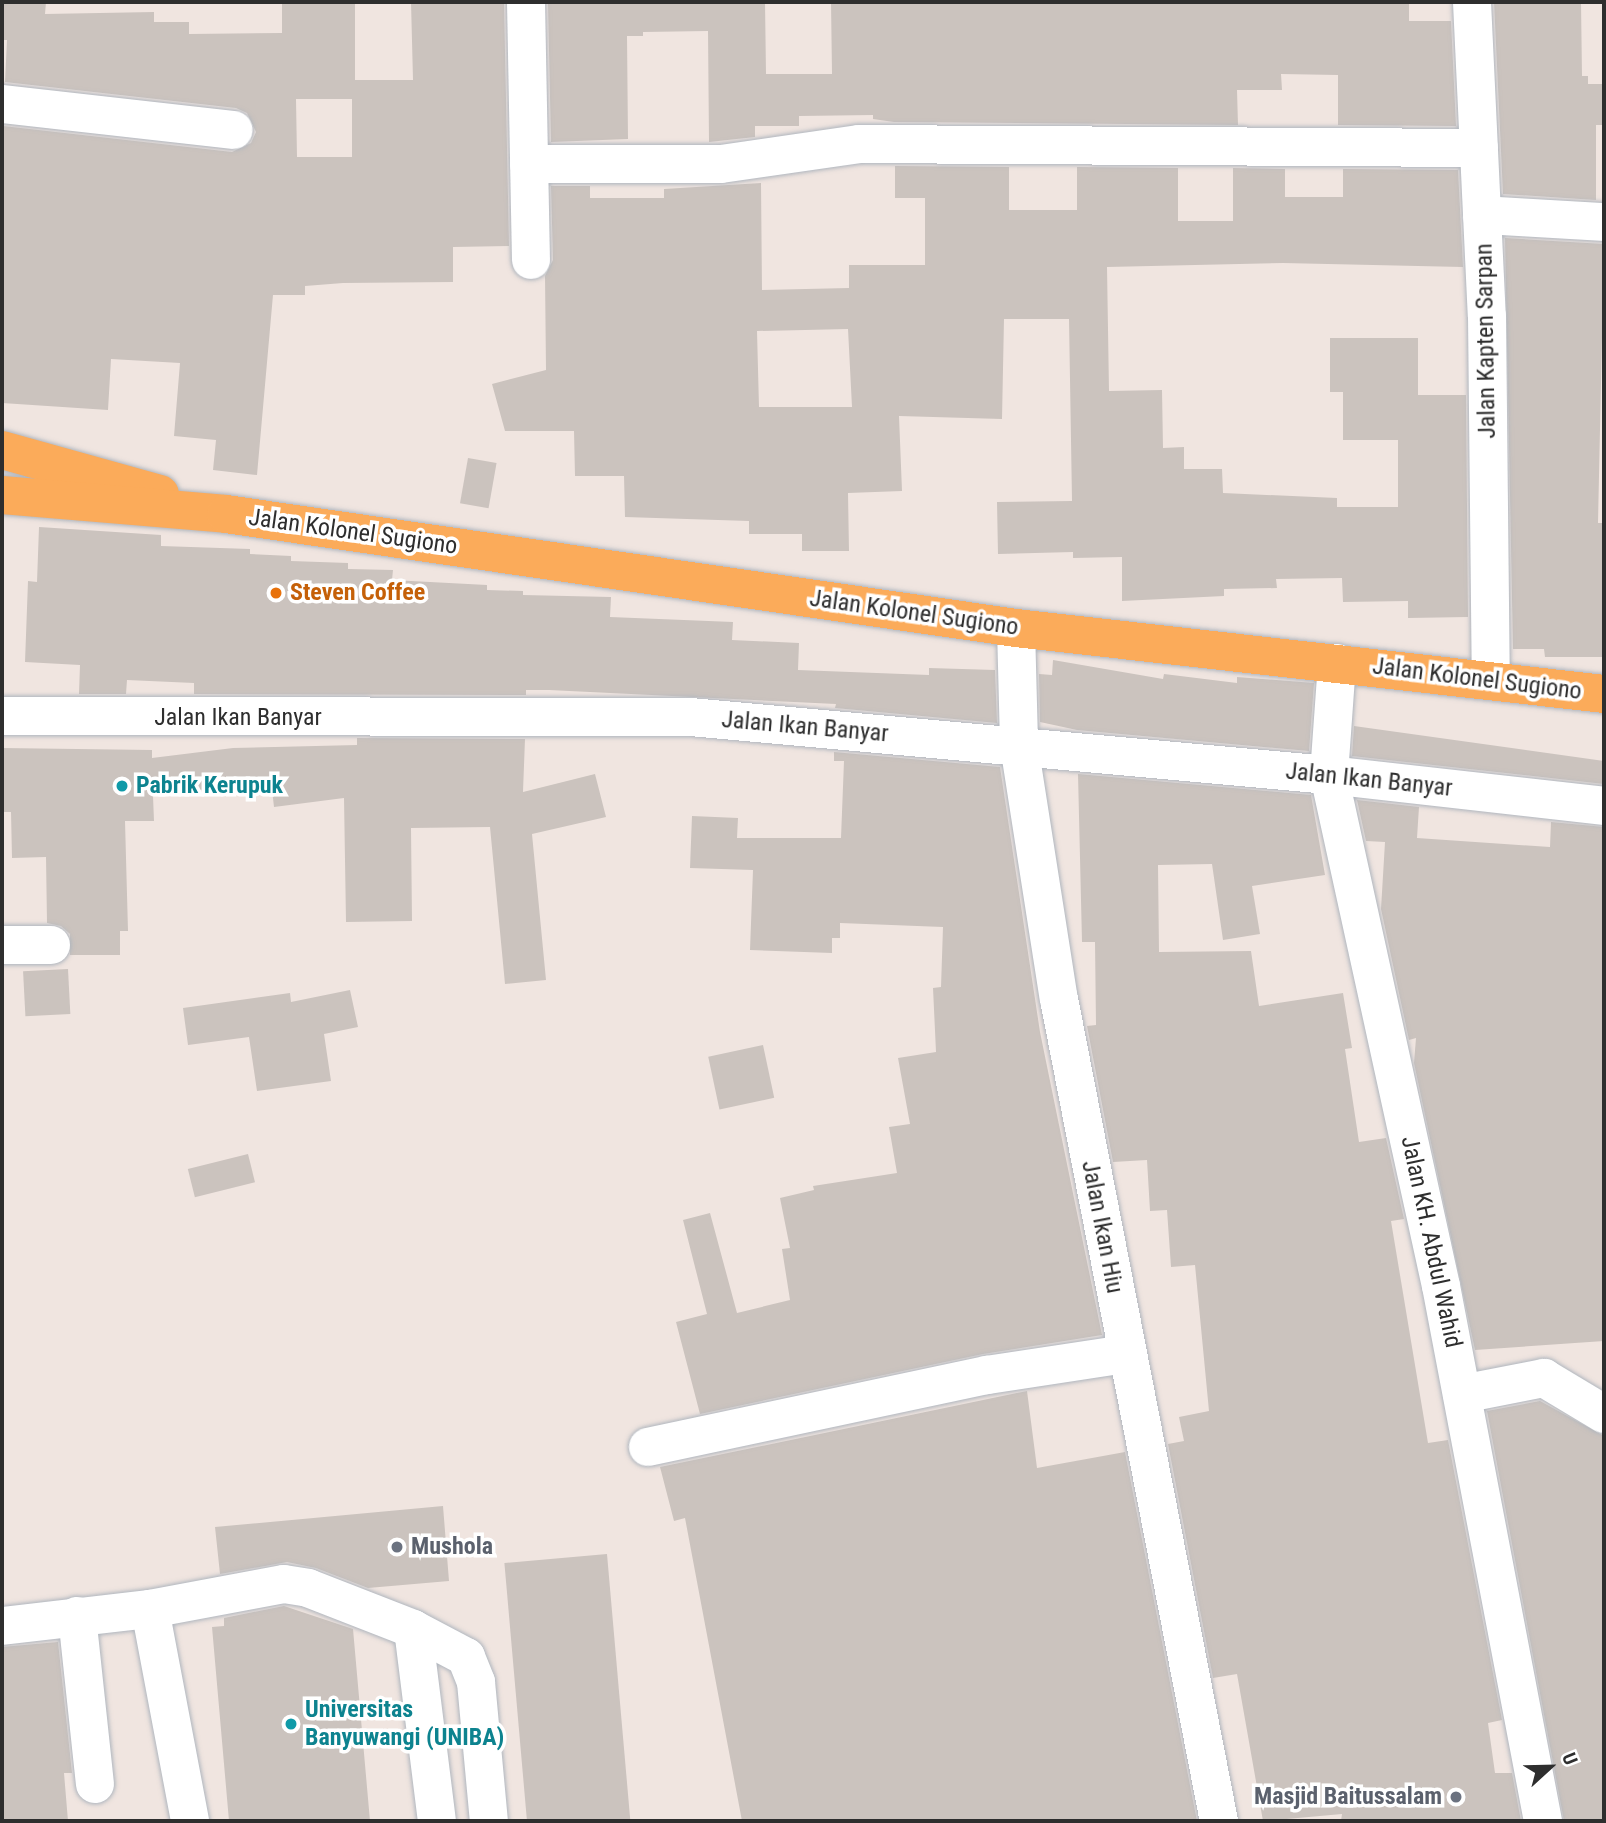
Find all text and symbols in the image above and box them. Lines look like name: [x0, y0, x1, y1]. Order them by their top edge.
street label: Jalan Kapten Sarpan: [1470, 243, 1502, 439]
street label: Jalan Kolonel Sugiono: [247, 503, 459, 561]
place label: Steven Coffee: [290, 579, 425, 607]
street label: Jalan Kolonel Sugiono: [808, 584, 1020, 642]
marker: Steven Coffee: [268, 585, 284, 601]
street label: Jalan Kolonel Sugiono: [1371, 652, 1583, 706]
street label: Jalan Ikan Banyar: [154, 704, 322, 732]
street label: Jalan Ikan Banyar: [720, 705, 890, 749]
street label: Jalan Ikan Banyar: [1284, 757, 1454, 803]
place label: Pabrik Kerupuk: [136, 772, 283, 800]
marker: Pabrik Kerupuk: [114, 778, 130, 794]
street label: Jalan KH. Abdul Wahid: [1394, 1134, 1468, 1350]
street label: Jalan Ikan Hiu: [1075, 1158, 1129, 1296]
place label: Mushola: [411, 1533, 493, 1561]
marker: Mushola: [389, 1539, 405, 1555]
place label: Universitas Banyuwangi (UNIBA): [305, 1696, 504, 1752]
marker: Universitas Banyuwangi (UNIBA): [283, 1716, 299, 1732]
north arrow: [1515, 1732, 1585, 1802]
text: U: [1557, 1750, 1583, 1768]
place label: Masjid Baitussalam: [1254, 1783, 1442, 1811]
marker: Masjid Baitussalam: [1448, 1789, 1464, 1805]

